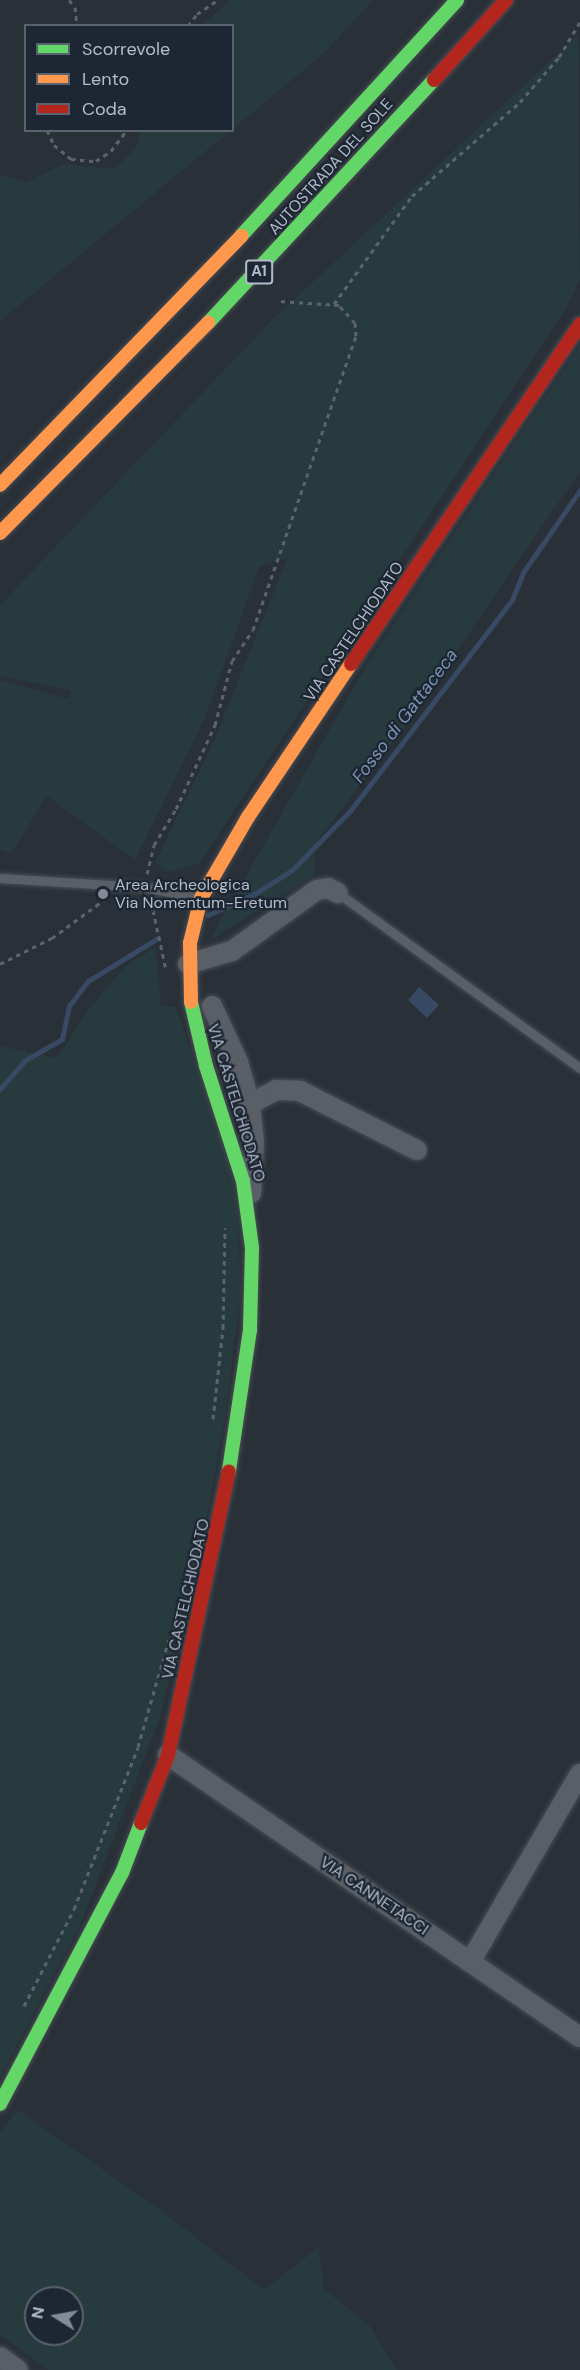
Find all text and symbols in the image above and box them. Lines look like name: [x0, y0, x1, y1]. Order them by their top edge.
legend: [24, 24, 234, 132]
text: Scorrevole: [82, 37, 170, 61]
text: Lento: [82, 67, 129, 91]
street label: AUTOSTRADA DEL SOLE: [265, 95, 397, 239]
text: Coda: [82, 97, 127, 121]
road number: A1: [244, 260, 274, 284]
street label: VIA CASTELCHIODATO: [300, 558, 408, 706]
water label: Fosso di Gattaceca: [348, 645, 462, 787]
place label: Area Archeologica Via Nomentum-Eretum: [115, 875, 287, 913]
marker: Area Archeologica Via Nomentum-Eretum: [96, 887, 110, 901]
street label: VIA CASTELCHIODATO: [203, 1022, 269, 1184]
street label: VIA CASTELCHIODATO: [158, 1517, 214, 1681]
street label: VIA CANNETACCI: [316, 1853, 432, 1939]
north arrow: [24, 2286, 84, 2346]
text: N: [26, 2305, 49, 2321]

